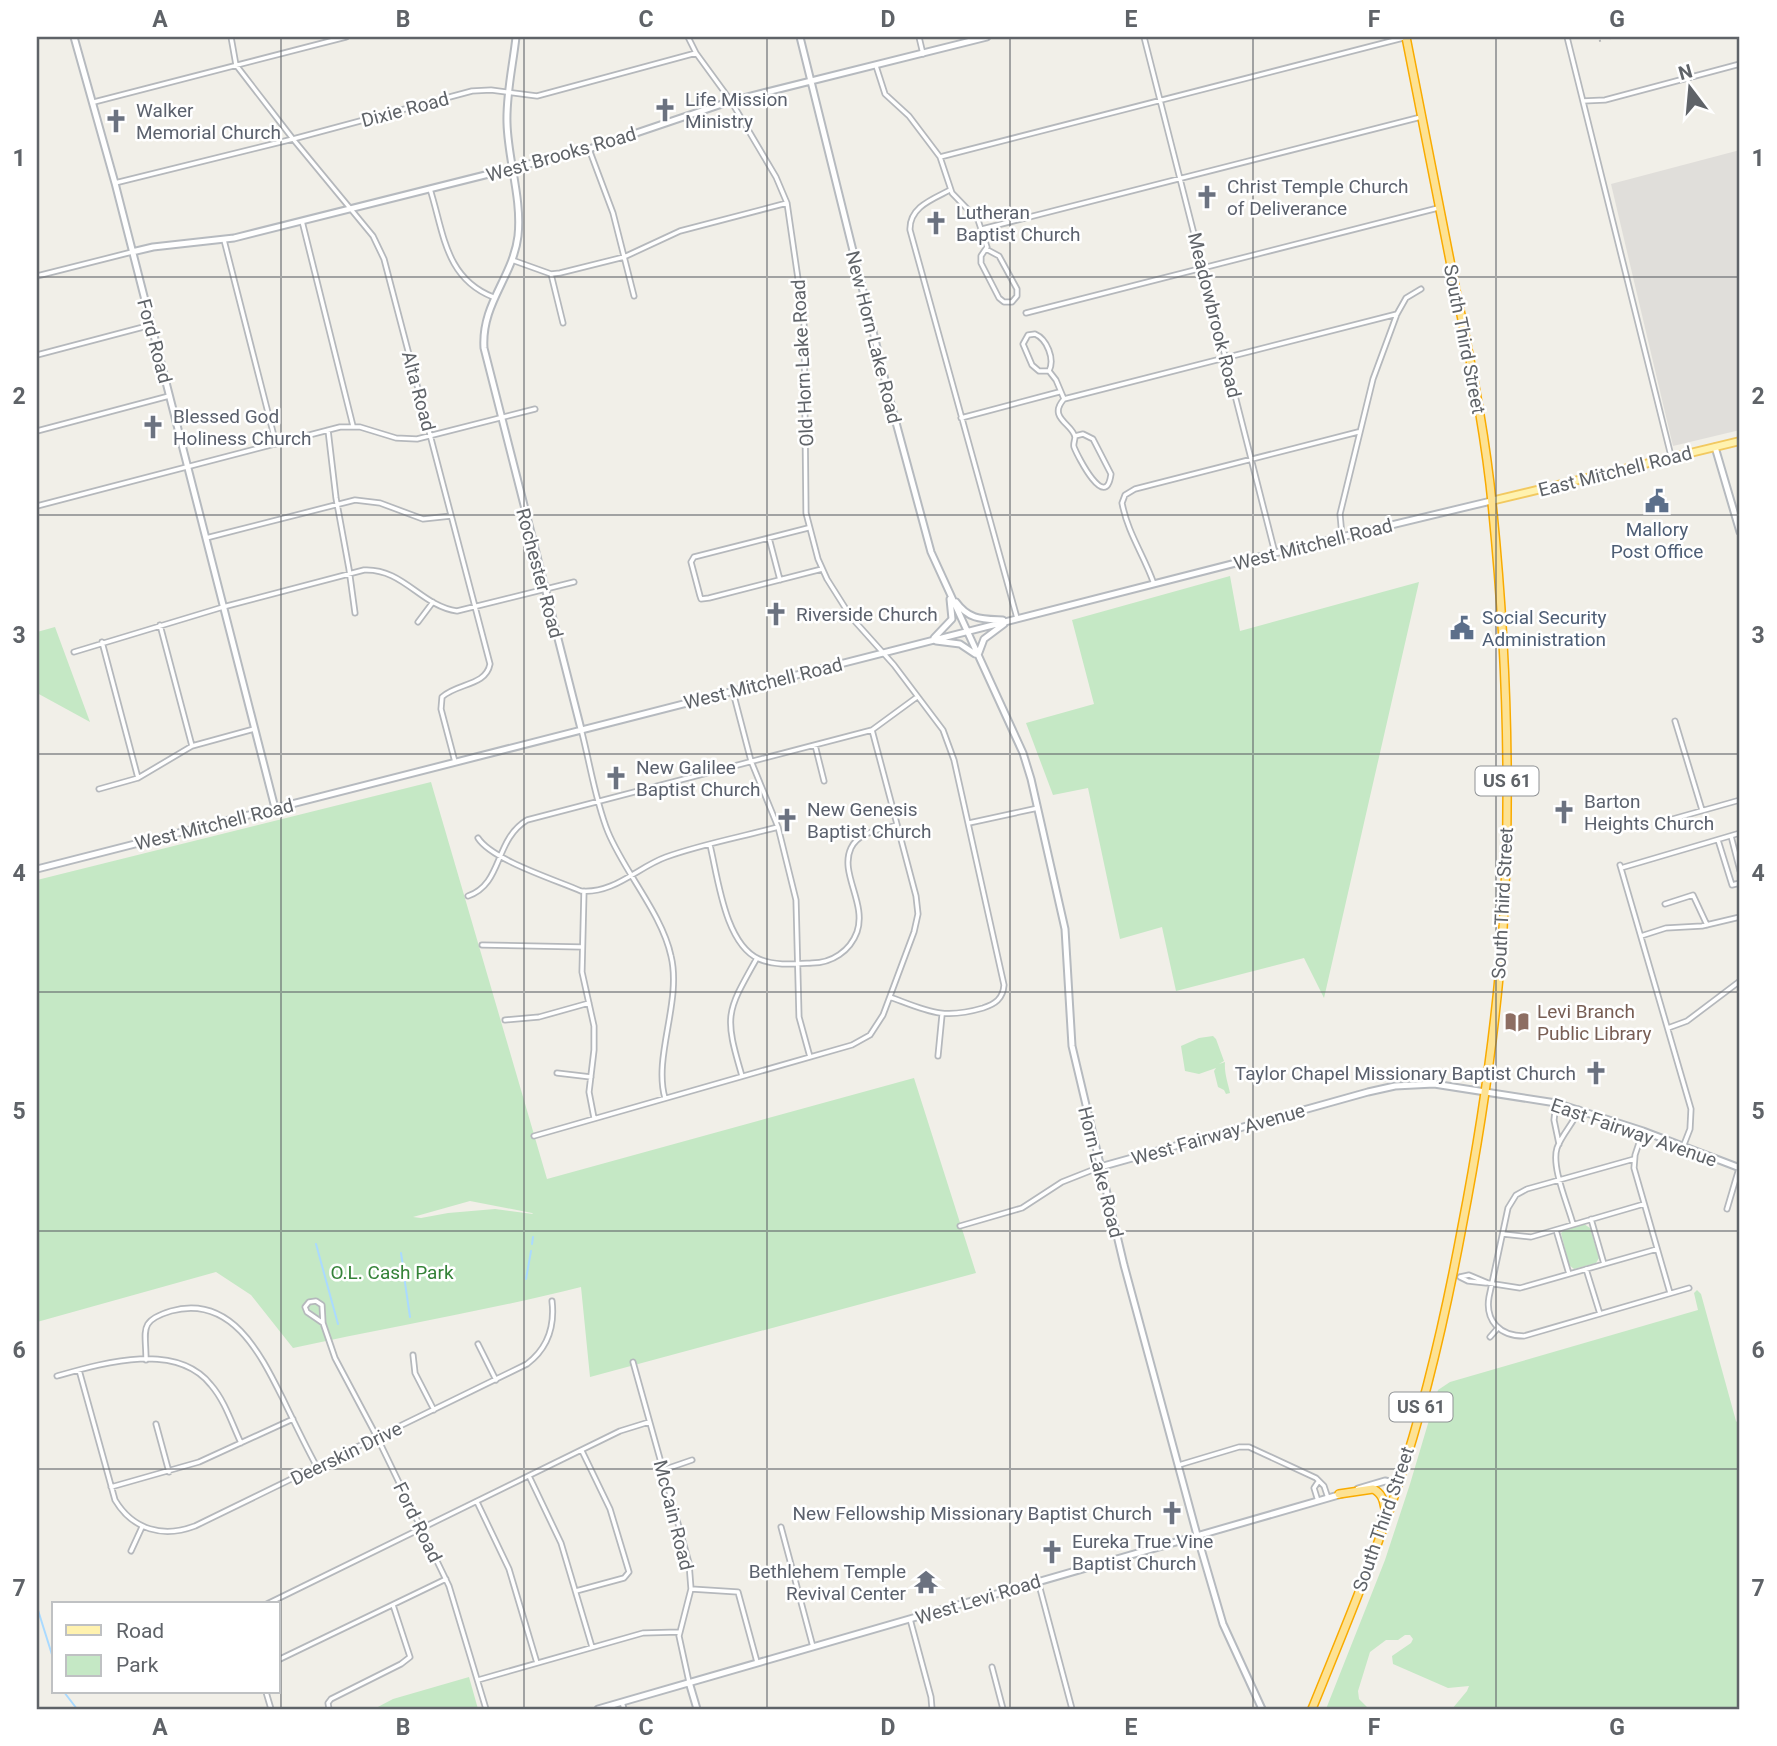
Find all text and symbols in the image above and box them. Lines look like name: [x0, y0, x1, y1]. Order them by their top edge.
text: A: [152, 6, 168, 33]
text: B: [396, 6, 410, 33]
text: C: [638, 6, 654, 33]
text: D: [881, 6, 895, 33]
text: E: [1125, 6, 1138, 33]
text: F: [1368, 6, 1381, 33]
text: G: [1609, 6, 1625, 33]
north arrow: [1654, 52, 1724, 122]
text: N: [1676, 59, 1695, 85]
street label: Dixie Road: [359, 87, 451, 132]
place label: Life Mission Ministry: [685, 88, 788, 133]
church icon: Life Mission Ministry: [651, 96, 679, 124]
place label: Walker Memorial Church: [136, 99, 281, 144]
church icon: Walker Memorial Church: [102, 107, 130, 135]
street label: West Brooks Road: [484, 122, 639, 187]
text: 1: [12, 145, 26, 172]
text: 1: [1751, 145, 1765, 172]
place label: Christ Temple Church of Deliverance: [1227, 175, 1408, 220]
church icon: Christ Temple Church of Deliverance: [1193, 183, 1221, 211]
place label: Lutheran Baptist Church: [956, 201, 1080, 246]
church icon: Lutheran Baptist Church: [922, 209, 950, 237]
street label: Meadowbrook Road: [1183, 230, 1246, 400]
street label: New Horn Lake Road: [841, 248, 906, 426]
street label: South Third Street: [1439, 262, 1490, 416]
street label: Old Horn Lake Road: [787, 279, 818, 447]
street label: Ford Road: [132, 296, 177, 386]
street label: Alta Road: [397, 349, 440, 434]
text: 2: [12, 383, 26, 410]
text: 2: [1751, 383, 1765, 410]
place label: Blessed God Holiness Church: [173, 405, 312, 450]
church icon: Blessed God Holiness Church: [139, 413, 167, 441]
street label: East Mitchell Road: [1536, 441, 1694, 502]
public building icon: Mallory Post Office: [1643, 487, 1671, 515]
street label: Rochester Road: [511, 505, 568, 641]
street label: West Mitchell Road: [1231, 514, 1395, 575]
place label: Mallory Post Office: [1611, 518, 1703, 563]
church icon: Riverside Church: [762, 600, 790, 628]
place label: Riverside Church: [796, 603, 938, 626]
place label: Social Security Administration: [1482, 606, 1606, 651]
public building icon: Social Security Administration: [1448, 614, 1476, 642]
text: 3: [12, 622, 26, 649]
text: 3: [1751, 622, 1765, 649]
street label: West Mitchell Road: [681, 653, 845, 714]
place label: New Galilee Baptist Church: [636, 756, 760, 801]
church icon: New Galilee Baptist Church: [602, 764, 630, 792]
road number: US 61: [1476, 766, 1538, 796]
place label: Barton Heights Church: [1584, 790, 1714, 835]
street label: West Mitchell Road: [132, 794, 296, 855]
place label: New Genesis Baptist Church: [807, 798, 931, 843]
church icon: Barton Heights Church: [1550, 798, 1578, 826]
church icon: New Genesis Baptist Church: [773, 806, 801, 834]
street label: South Third Street: [1487, 827, 1518, 979]
text: 4: [12, 860, 26, 887]
text: 4: [1751, 860, 1765, 887]
place label: Levi Branch Public Library: [1537, 1000, 1652, 1045]
library icon: Levi Branch Public Library: [1503, 1008, 1531, 1036]
church icon: Taylor Chapel Missionary Baptist Church: [1582, 1059, 1610, 1087]
place label: Taylor Chapel Missionary Baptist Church: [1235, 1062, 1576, 1085]
street label: East Fairway Avenue: [1548, 1093, 1720, 1172]
text: 5: [12, 1098, 26, 1125]
text: 5: [1751, 1098, 1765, 1125]
street label: West Fairway Avenue: [1129, 1099, 1308, 1170]
street label: Horn Lake Road: [1073, 1104, 1128, 1240]
park label: O.L. Cash Park: [330, 1261, 454, 1284]
text: 6: [12, 1337, 26, 1364]
text: 6: [1751, 1337, 1765, 1364]
road number: US 61: [1390, 1392, 1452, 1422]
street label: Deerskin Drive: [287, 1417, 406, 1490]
street label: South Third Street: [1348, 1444, 1419, 1595]
street label: McCain Road: [649, 1458, 698, 1573]
street label: Ford Road: [388, 1478, 447, 1566]
church icon: New Fellowship Missionary Baptist Church: [1158, 1499, 1186, 1527]
place label: New Fellowship Missionary Baptist Church: [793, 1502, 1152, 1525]
place label: Eureka True Vine Baptist Church: [1072, 1530, 1213, 1575]
church icon: Eureka True Vine Baptist Church: [1038, 1538, 1066, 1566]
place label: Bethlehem Temple Revival Center: [749, 1560, 907, 1605]
temple icon: Bethlehem Temple Revival Center: [912, 1568, 940, 1596]
street label: West Levi Road: [913, 1570, 1044, 1629]
text: 7: [12, 1575, 26, 1602]
text: 7: [1751, 1575, 1765, 1602]
legend: [52, 1602, 280, 1694]
text: Road: [116, 1619, 164, 1643]
text: Park: [116, 1653, 159, 1677]
text: A: [152, 1714, 168, 1741]
text: B: [396, 1714, 410, 1741]
text: C: [638, 1714, 654, 1741]
text: D: [881, 1714, 895, 1741]
text: E: [1125, 1714, 1138, 1741]
text: F: [1368, 1714, 1381, 1741]
text: G: [1609, 1714, 1625, 1741]

